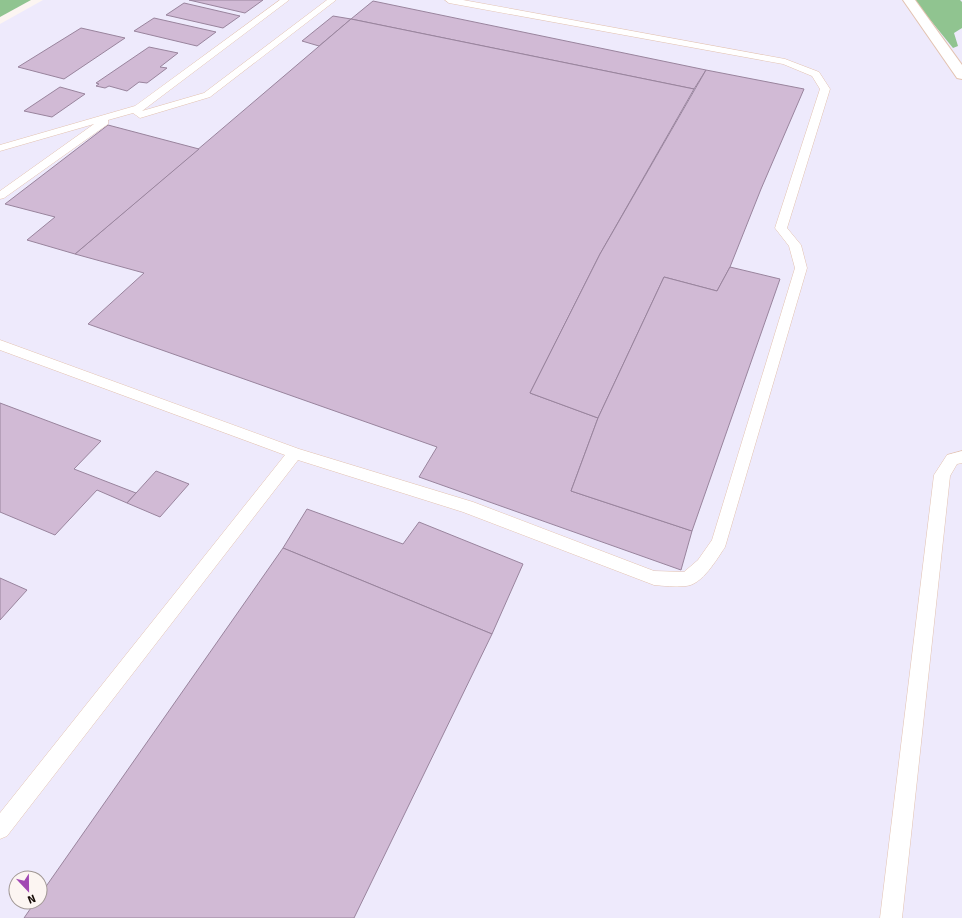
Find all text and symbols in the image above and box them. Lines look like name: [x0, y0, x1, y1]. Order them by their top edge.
north arrow: [8, 870, 48, 910]
text: N: [26, 891, 38, 906]

